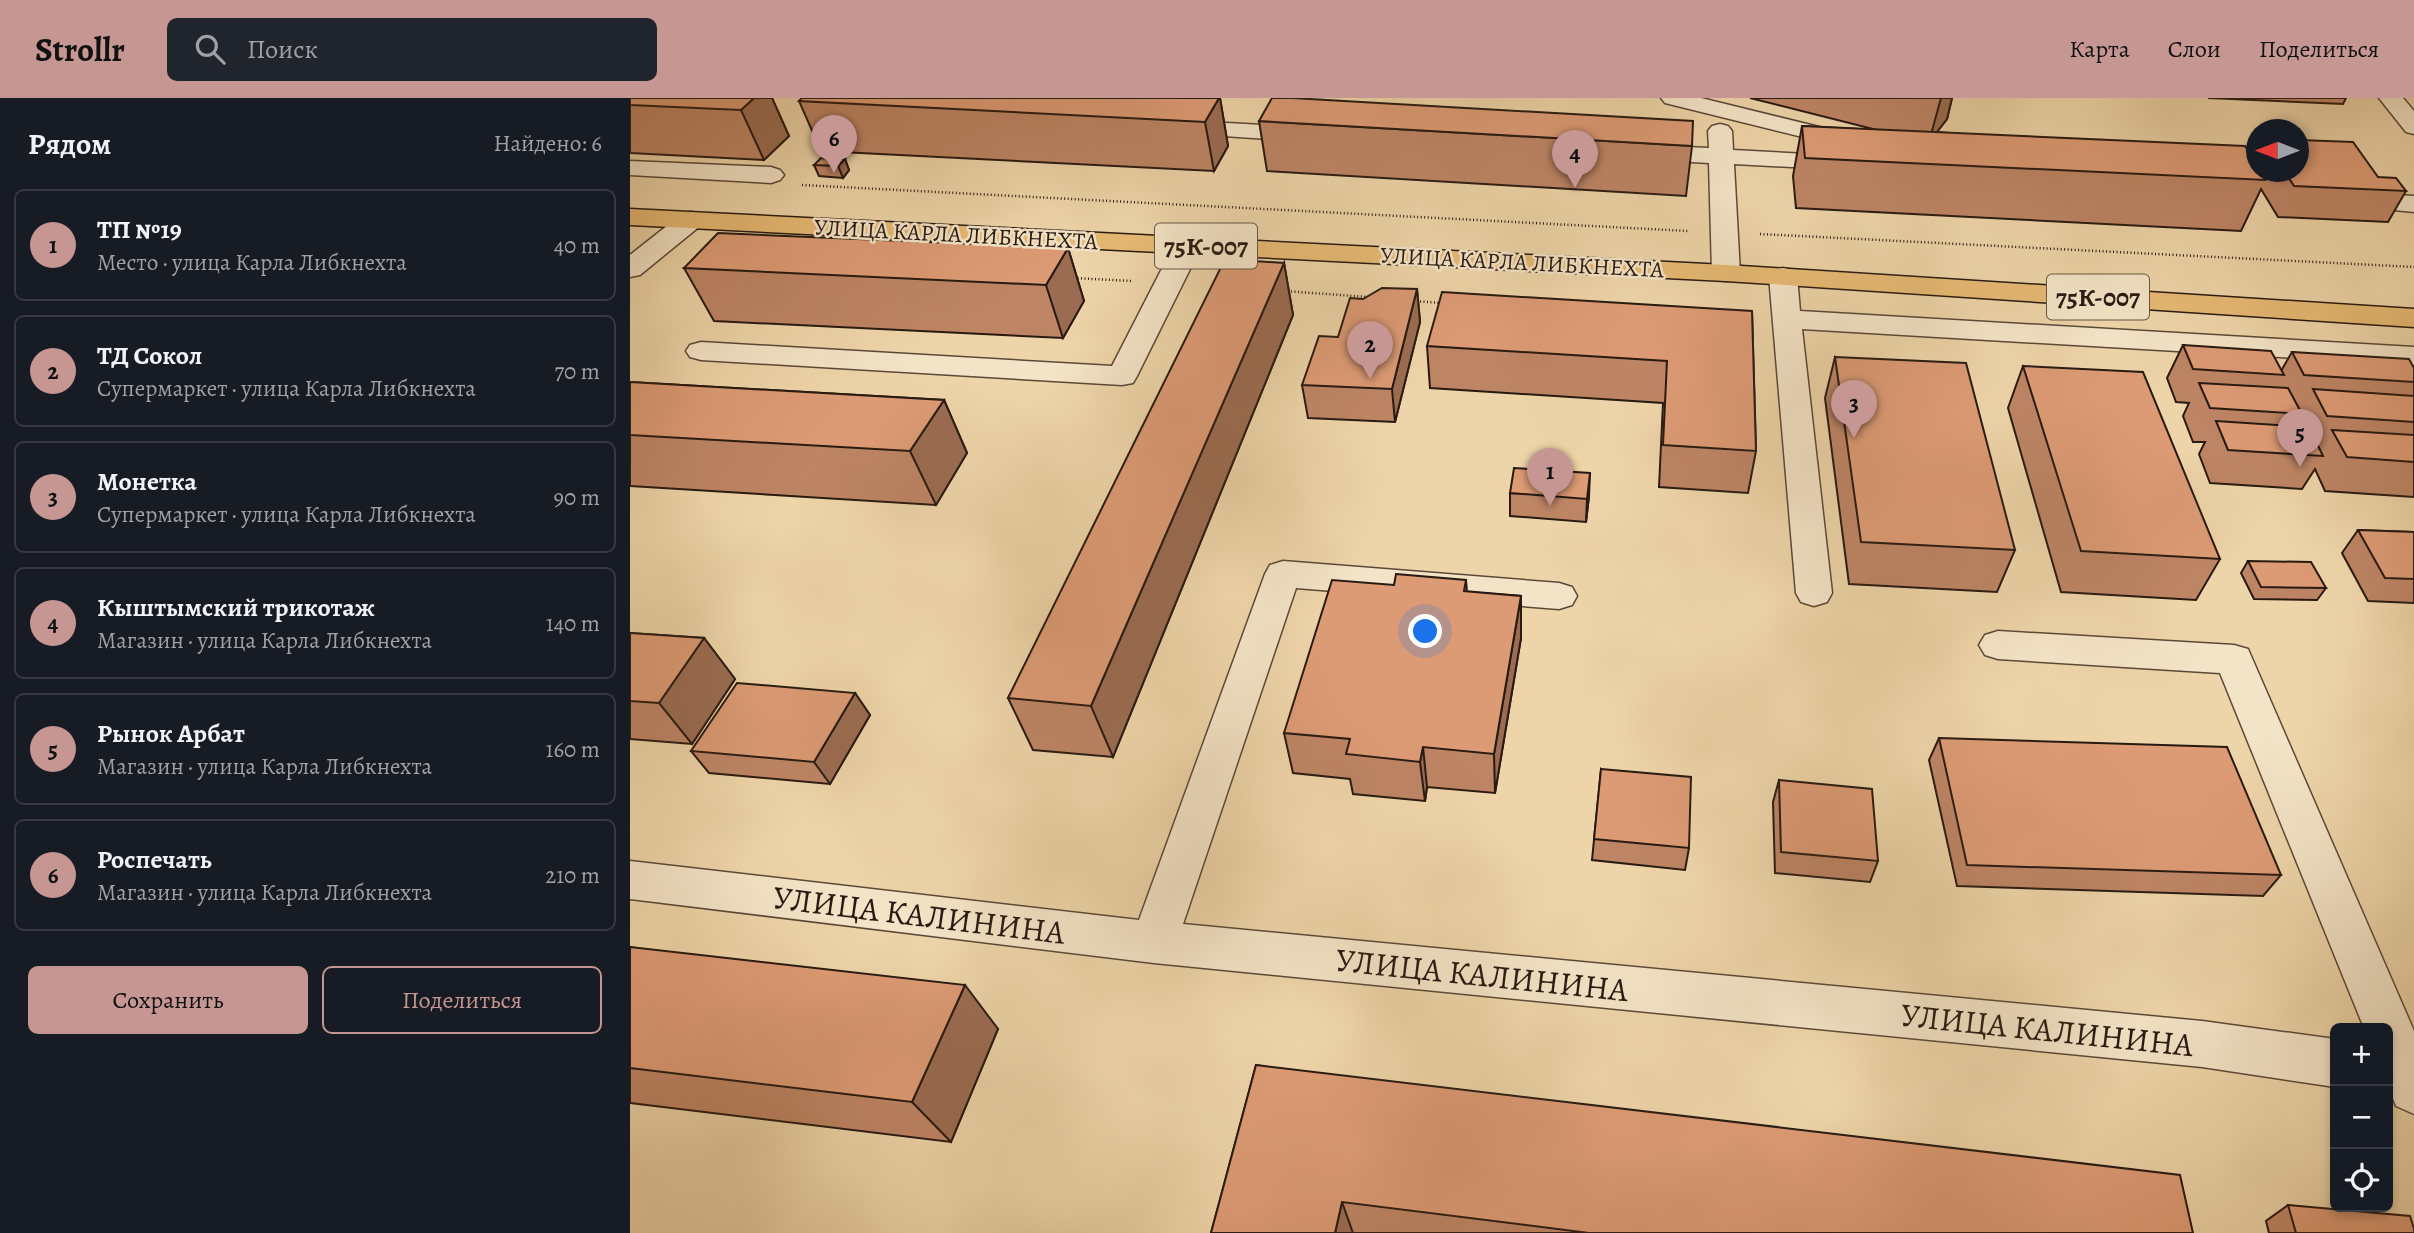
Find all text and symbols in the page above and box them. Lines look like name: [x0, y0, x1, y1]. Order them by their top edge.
search box: [167, 18, 657, 81]
text: Strollr: [35, 27, 125, 72]
icon: search: [191, 30, 229, 68]
text: Поиск: [247, 32, 318, 67]
text: Карта: [2069, 33, 2130, 65]
text: Слои: [2168, 33, 2221, 65]
text: Поделиться: [2259, 33, 2379, 65]
pin: 6: [811, 115, 857, 173]
north arrow: [2246, 119, 2309, 182]
text: Рядом: [28, 124, 111, 164]
text: Найдено: 6: [494, 128, 602, 159]
pin: 4: [1552, 130, 1598, 188]
text: ТП №19: [97, 212, 182, 247]
street label: УЛИЦА КАРЛА ЛИБКНЕХТА: [813, 212, 1099, 257]
road number: 75К-007: [1155, 223, 1257, 268]
text: 1: [49, 230, 57, 261]
text: 40 m: [554, 230, 600, 261]
street label: УЛИЦА КАРЛА ЛИБКНЕХТА: [1379, 240, 1665, 285]
text: Место · улица Карла Либкнехта: [97, 247, 407, 278]
road number: 75К-007: [2047, 274, 2149, 320]
pin: 2: [1347, 321, 1393, 379]
text: ТД Сокол: [97, 338, 202, 373]
text: 2: [47, 356, 59, 387]
text: 70 m: [554, 356, 600, 387]
text: Супермаркет · улица Карла Либкнехта: [97, 373, 476, 404]
pin: 3: [1831, 380, 1877, 438]
pin: 5: [2277, 409, 2323, 467]
pin: 1: [1527, 448, 1573, 506]
text: Монетка: [97, 464, 197, 499]
text: 3: [48, 482, 58, 513]
text: 90 m: [554, 482, 600, 513]
text: Супермаркет · улица Карла Либкнехта: [97, 499, 476, 530]
text: Кыштымский трикотаж: [97, 590, 375, 625]
text: 4: [48, 608, 58, 639]
text: 140 m: [546, 608, 600, 639]
your location: [1408, 614, 1442, 648]
text: Магазин · улица Карла Либкнехта: [97, 625, 432, 656]
text: Рынок Арбат: [97, 716, 245, 751]
text: 5: [48, 734, 58, 765]
text: 160 m: [546, 734, 600, 765]
text: Магазин · улица Карла Либкнехта: [97, 751, 432, 782]
text: Роспечать: [97, 842, 212, 877]
text: 6: [48, 860, 58, 891]
text: 210 m: [545, 860, 600, 891]
street label: УЛИЦА КАЛИНИНА: [770, 874, 1068, 955]
text: Магазин · улица Карла Либкнехта: [97, 877, 432, 908]
street label: УЛИЦА КАЛИНИНА: [1334, 937, 1631, 1012]
button: Сохранить: [28, 966, 308, 1034]
button: Поделиться: [322, 966, 602, 1034]
street label: УЛИЦА КАЛИНИНА: [1899, 992, 2196, 1067]
map controls: [2330, 1023, 2393, 1212]
button: +: [2330, 1023, 2393, 1086]
button: −: [2330, 1086, 2393, 1149]
button: locate: [2330, 1149, 2393, 1212]

